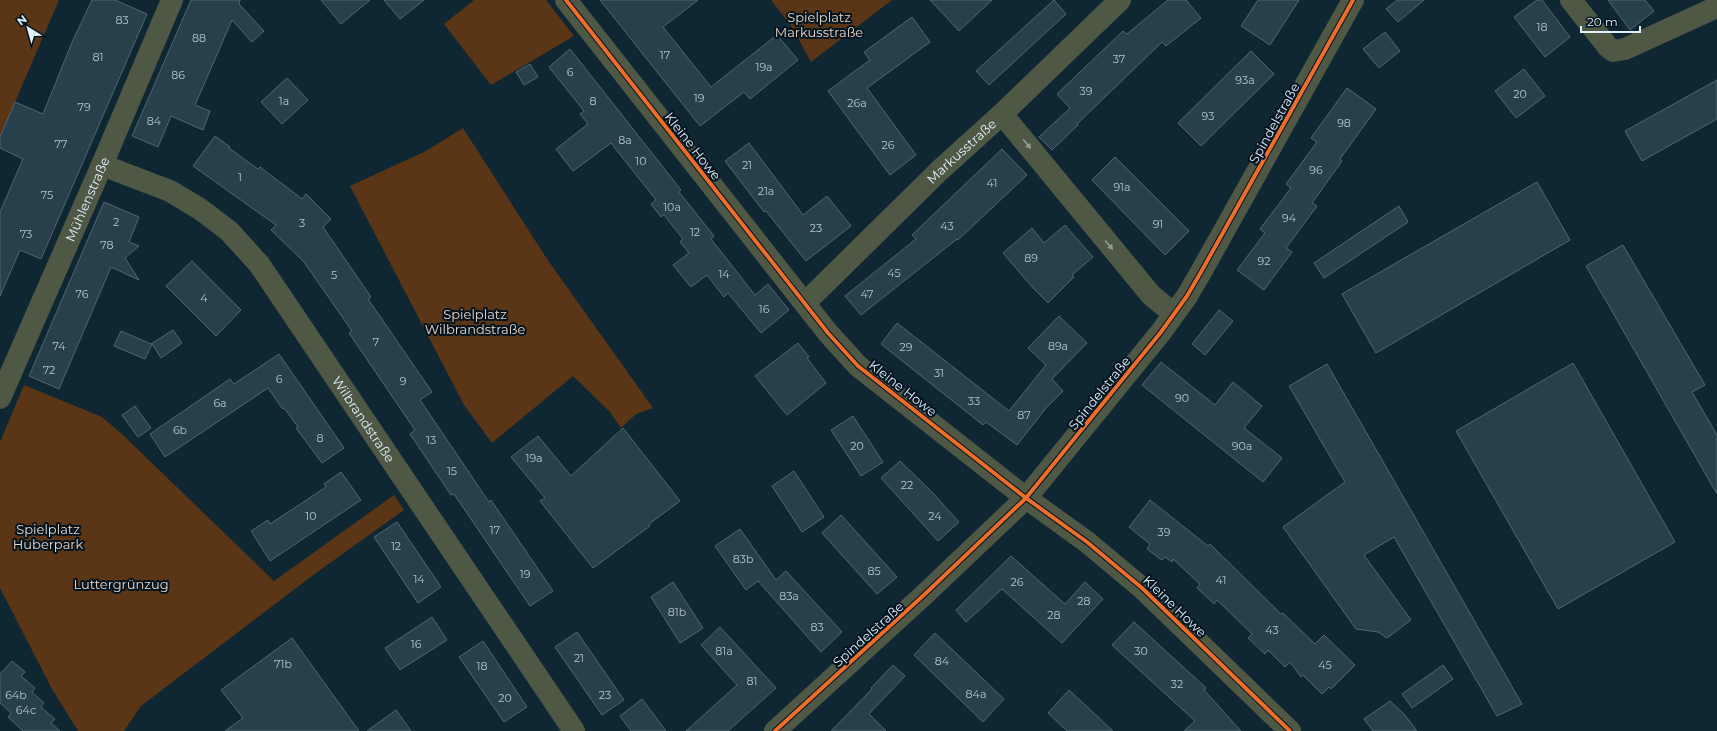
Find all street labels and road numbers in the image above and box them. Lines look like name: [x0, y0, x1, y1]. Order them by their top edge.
street label: Spindelstraße: [1245, 80, 1303, 166]
street label: Kleine Howe: [662, 109, 725, 183]
street label: Markusstraße: [923, 115, 999, 187]
street label: Mühlenstraße: [62, 154, 113, 244]
street label: Spindelstraße: [1065, 353, 1134, 433]
street label: Kleine Howe: [866, 357, 940, 420]
street label: Wilbrandstraße: [329, 373, 399, 465]
street label: Kleine Howe: [1140, 572, 1210, 640]
street label: Spindelstraße: [829, 598, 907, 670]

